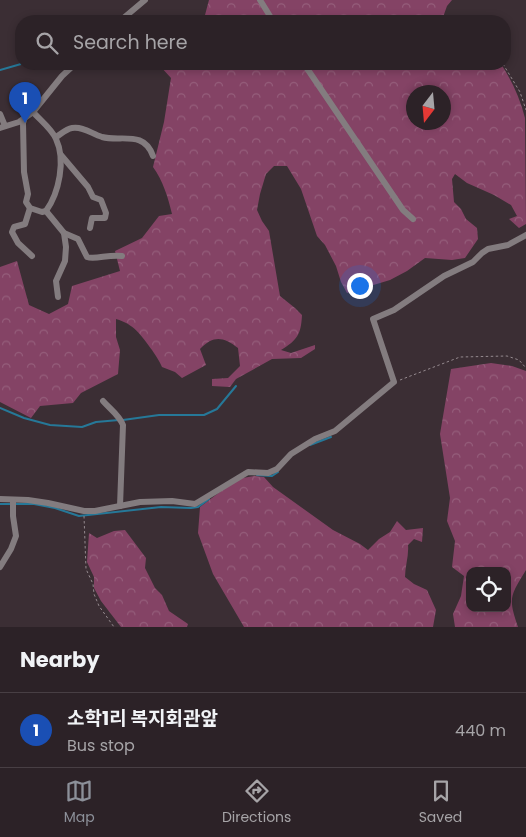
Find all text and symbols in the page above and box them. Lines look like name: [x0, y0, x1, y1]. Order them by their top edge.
search box: [15, 15, 511, 70]
icon: search: [33, 29, 61, 57]
text: Search here: [73, 29, 187, 56]
pin: 1: [9, 82, 41, 123]
north arrow: [406, 85, 451, 130]
your location: [347, 273, 373, 299]
map controls: [466, 567, 511, 612]
button: locate: [466, 567, 511, 612]
text: Nearby: [20, 645, 100, 674]
text: 소학1리 복지회관앞: [67, 705, 218, 732]
text: 1: [33, 719, 39, 742]
text: 440 m: [455, 719, 506, 742]
text: Bus stop: [67, 734, 135, 757]
tab: Map: [64, 777, 95, 828]
tab: Directions: [222, 777, 291, 828]
tab: Saved: [419, 777, 462, 828]

